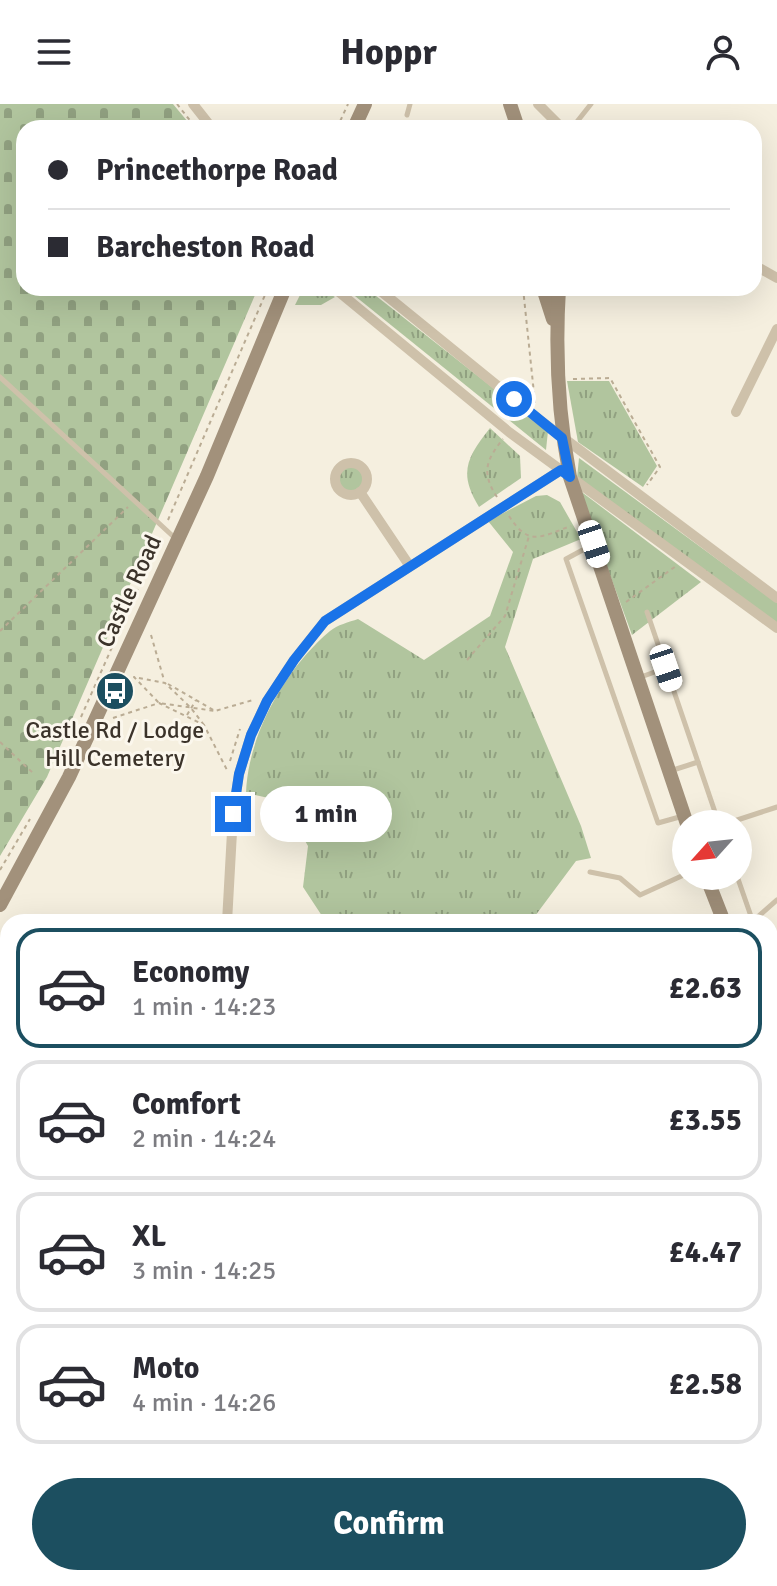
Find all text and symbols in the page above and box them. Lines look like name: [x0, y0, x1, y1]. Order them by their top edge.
icon: menu: [32, 30, 76, 74]
text: Hoppr: [340, 30, 437, 75]
icon: person: [701, 30, 745, 74]
text: Princethorpe Road: [96, 152, 338, 189]
text: Barcheston Road: [96, 229, 315, 266]
route start: [496, 381, 532, 417]
car: [575, 517, 613, 571]
street label: Castle Road: [90, 530, 168, 652]
car: [647, 641, 685, 695]
bus stop icon: Castle Rd / Lodge Hill Cemetery: [94, 670, 136, 712]
place label: Castle Rd / Lodge Hill Cemetery: [26, 715, 204, 773]
callout: 1 min: [261, 786, 393, 842]
route end: [215, 796, 251, 832]
text: 1 min: [295, 798, 357, 830]
north arrow: [672, 810, 752, 890]
map controls: [672, 810, 752, 890]
icon: car: [36, 952, 108, 1024]
text: Economy: [132, 954, 249, 991]
text: £2.63: [669, 970, 742, 1007]
text: 1 min · 14:23: [132, 991, 276, 1023]
icon: car: [36, 1084, 108, 1156]
text: Comfort: [132, 1086, 241, 1123]
text: £3.55: [669, 1102, 742, 1139]
text: 2 min · 14:24: [132, 1123, 276, 1155]
icon: car: [36, 1216, 108, 1288]
text: XL: [132, 1218, 166, 1255]
text: £4.47: [669, 1234, 742, 1271]
text: 3 min · 14:25: [132, 1255, 276, 1287]
icon: car: [36, 1348, 108, 1420]
text: Moto: [132, 1350, 199, 1387]
text: £2.58: [669, 1366, 742, 1403]
text: 4 min · 14:26: [132, 1387, 276, 1419]
button: Confirm: [32, 1478, 746, 1570]

